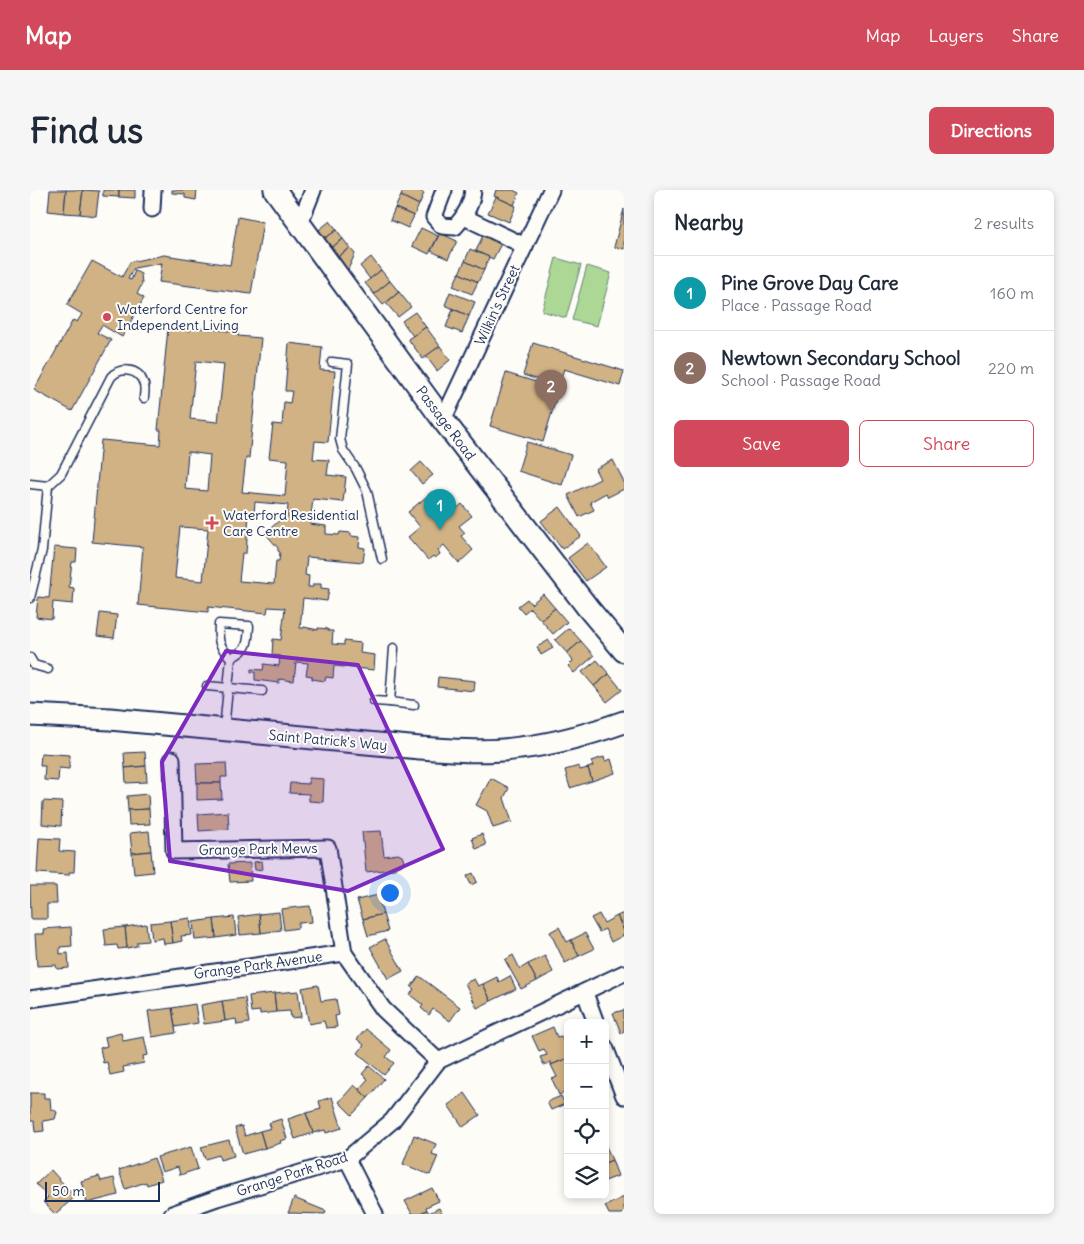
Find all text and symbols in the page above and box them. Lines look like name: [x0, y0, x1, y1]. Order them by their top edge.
text: Map: [25, 20, 72, 50]
text: Map: [865, 24, 900, 47]
text: Layers: [928, 24, 984, 47]
text: Share: [1012, 24, 1059, 47]
button: Directions: [929, 107, 1054, 154]
text: Find us: [30, 108, 143, 152]
text: Nearby: [674, 209, 744, 236]
text: 2 results: [974, 213, 1034, 233]
street label: Wilkin's Street: [470, 262, 524, 348]
text: Pine Grove Day Care: [721, 271, 899, 295]
text: 1: [687, 283, 693, 303]
text: 160 m: [990, 283, 1034, 303]
text: Place · Passage Road: [721, 295, 872, 315]
place label: Waterford Centre for Independent Living: [117, 300, 248, 334]
marker: Waterford Centre for Independent Living: [101, 311, 113, 323]
text: Newtown Secondary School: [721, 346, 961, 370]
text: 2: [686, 358, 694, 378]
text: 220 m: [988, 358, 1034, 378]
pin: 2: [535, 370, 567, 411]
text: School · Passage Road: [721, 370, 881, 390]
street label: Passage Road: [412, 382, 480, 464]
button: Save: [674, 420, 849, 467]
button: Share: [859, 420, 1034, 467]
pin: 1: [424, 489, 456, 530]
place label: Waterford Residential Care Centre: [223, 506, 359, 540]
marker: Waterford Residential Care Centre: [205, 516, 219, 530]
street label: Saint Patrick's Way: [268, 726, 388, 754]
street label: Grange Park Mews: [198, 839, 318, 859]
your location: [377, 880, 403, 906]
street label: Grange Park Avenue: [193, 947, 323, 983]
map controls: [564, 1019, 609, 1199]
button: +: [564, 1019, 609, 1064]
button: −: [564, 1064, 609, 1109]
button: locate: [564, 1109, 609, 1154]
street label: Grange Park Road: [234, 1148, 350, 1200]
button: layers: [564, 1154, 609, 1199]
scale bar: [45, 1179, 160, 1202]
text: 50 m: [52, 1182, 85, 1200]

